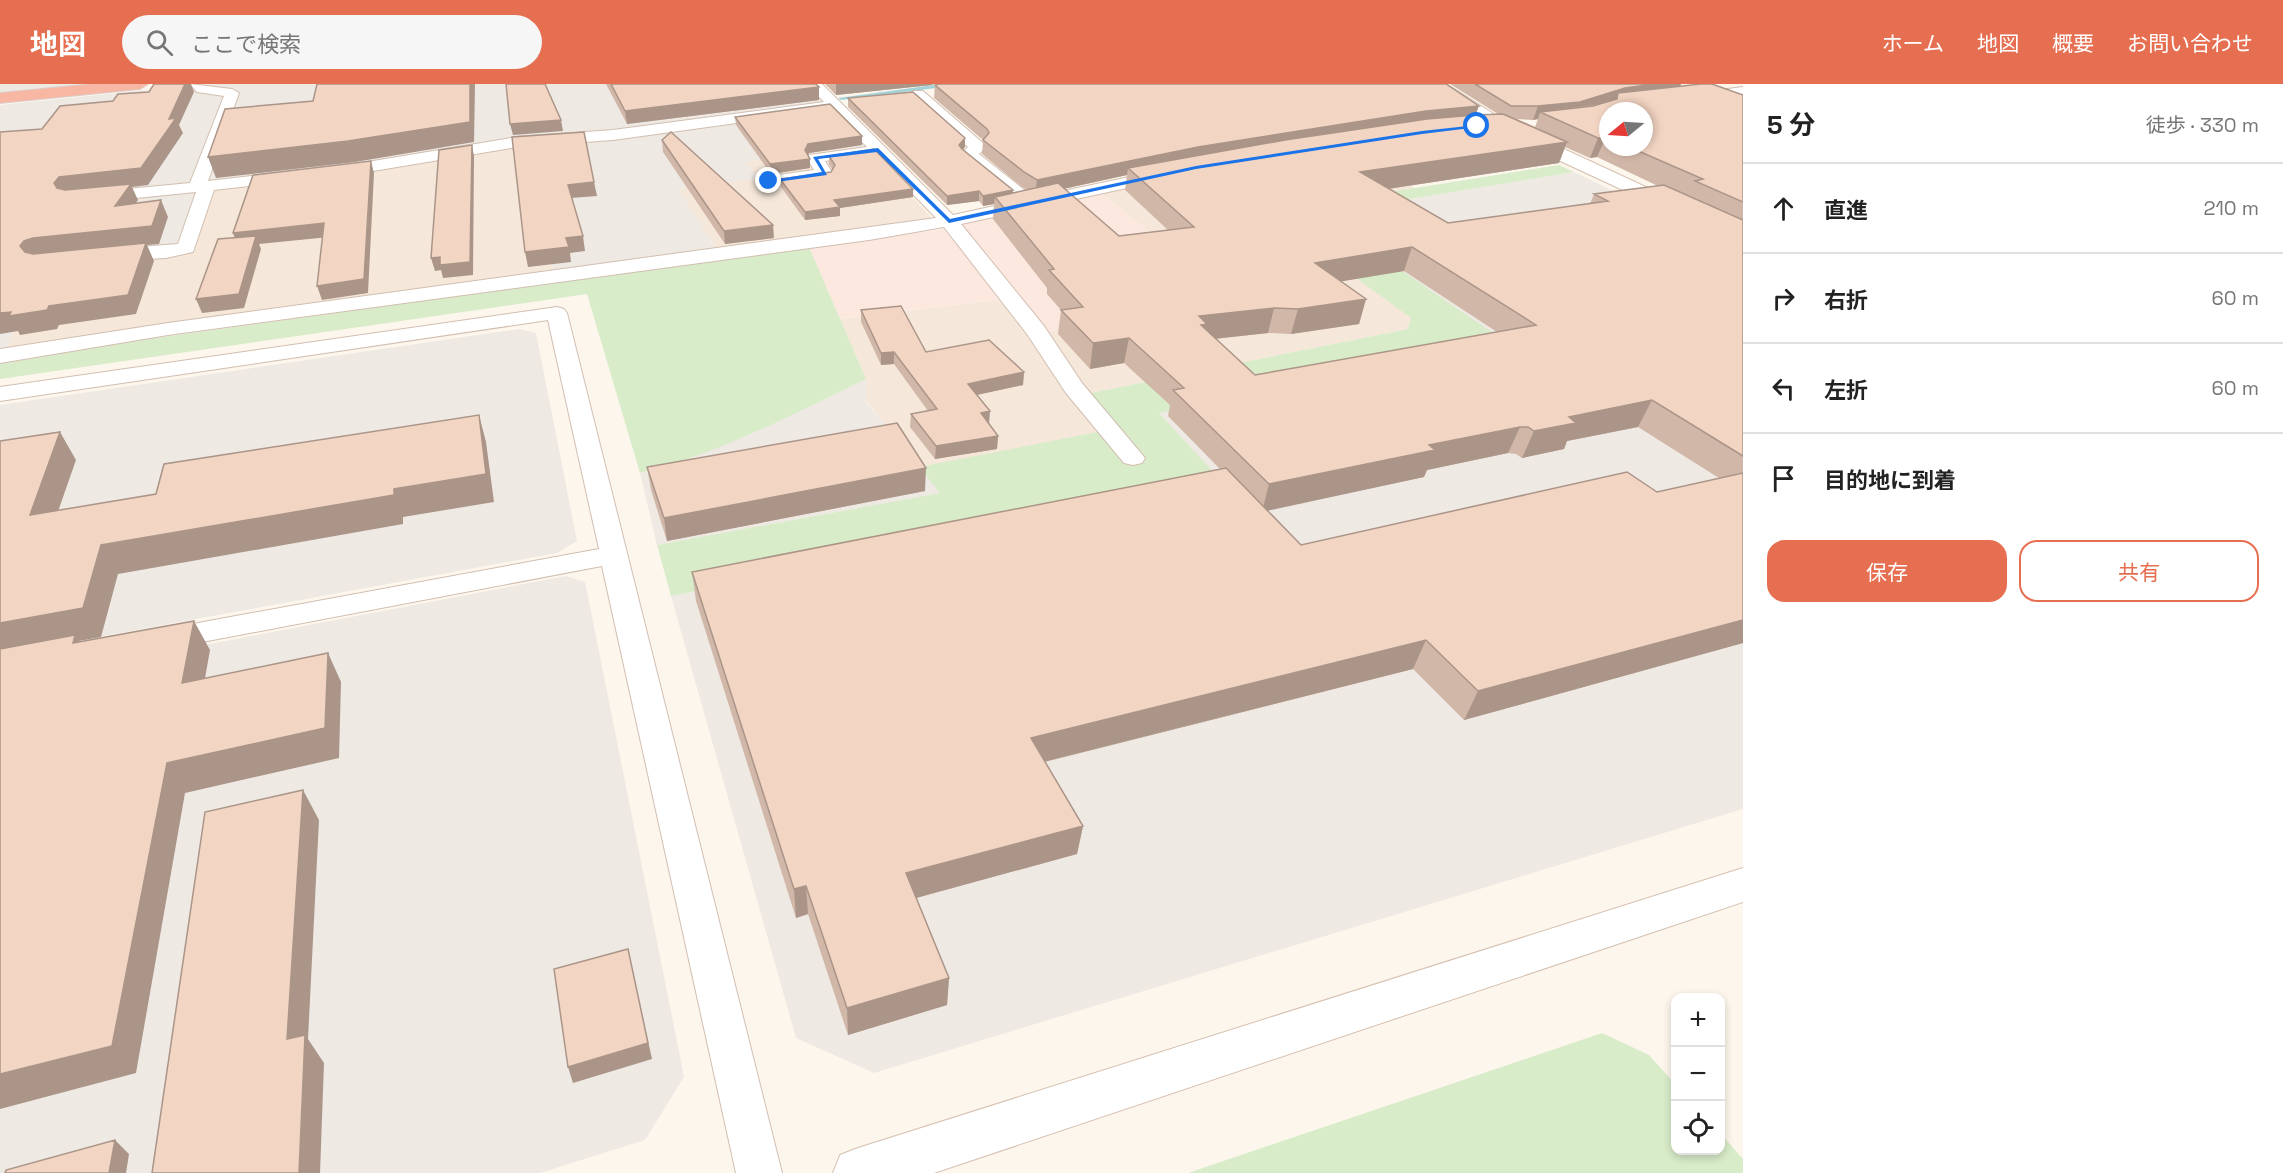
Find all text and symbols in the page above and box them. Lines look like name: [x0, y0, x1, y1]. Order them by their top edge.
search box: [122, 15, 542, 69]
text: 地図: [30, 26, 86, 62]
icon: search: [143, 26, 176, 59]
text: ここで検索: [191, 30, 301, 58]
text: ホーム: [1882, 30, 1944, 57]
text: 地図: [1977, 30, 2019, 57]
text: 概要: [2052, 30, 2094, 57]
text: お問い合わせ: [2127, 30, 2253, 57]
north arrow: [1599, 102, 1653, 156]
text: 5 分: [1767, 108, 1815, 142]
route start: [1463, 112, 1489, 138]
text: 徒歩 · 330 m: [2146, 112, 2259, 138]
route end: [755, 167, 781, 193]
icon: ahead: [1767, 192, 1800, 225]
text: 210 m: [2203, 195, 2259, 221]
text: 直進: [1824, 196, 1868, 224]
icon: right: [1767, 282, 1800, 315]
text: 60 m: [2212, 285, 2259, 311]
text: 右折: [1824, 286, 1868, 314]
icon: left: [1767, 372, 1800, 405]
text: 60 m: [2212, 375, 2259, 401]
text: 左折: [1824, 376, 1868, 404]
icon: arrive: [1767, 462, 1800, 495]
text: 目的地に到着: [1824, 466, 1956, 494]
button: 保存: [1767, 540, 2007, 602]
button: 共有: [2019, 540, 2259, 602]
map controls: [1671, 993, 1725, 1155]
button: +: [1671, 993, 1725, 1047]
button: −: [1671, 1047, 1725, 1101]
button: locate: [1671, 1101, 1725, 1155]

